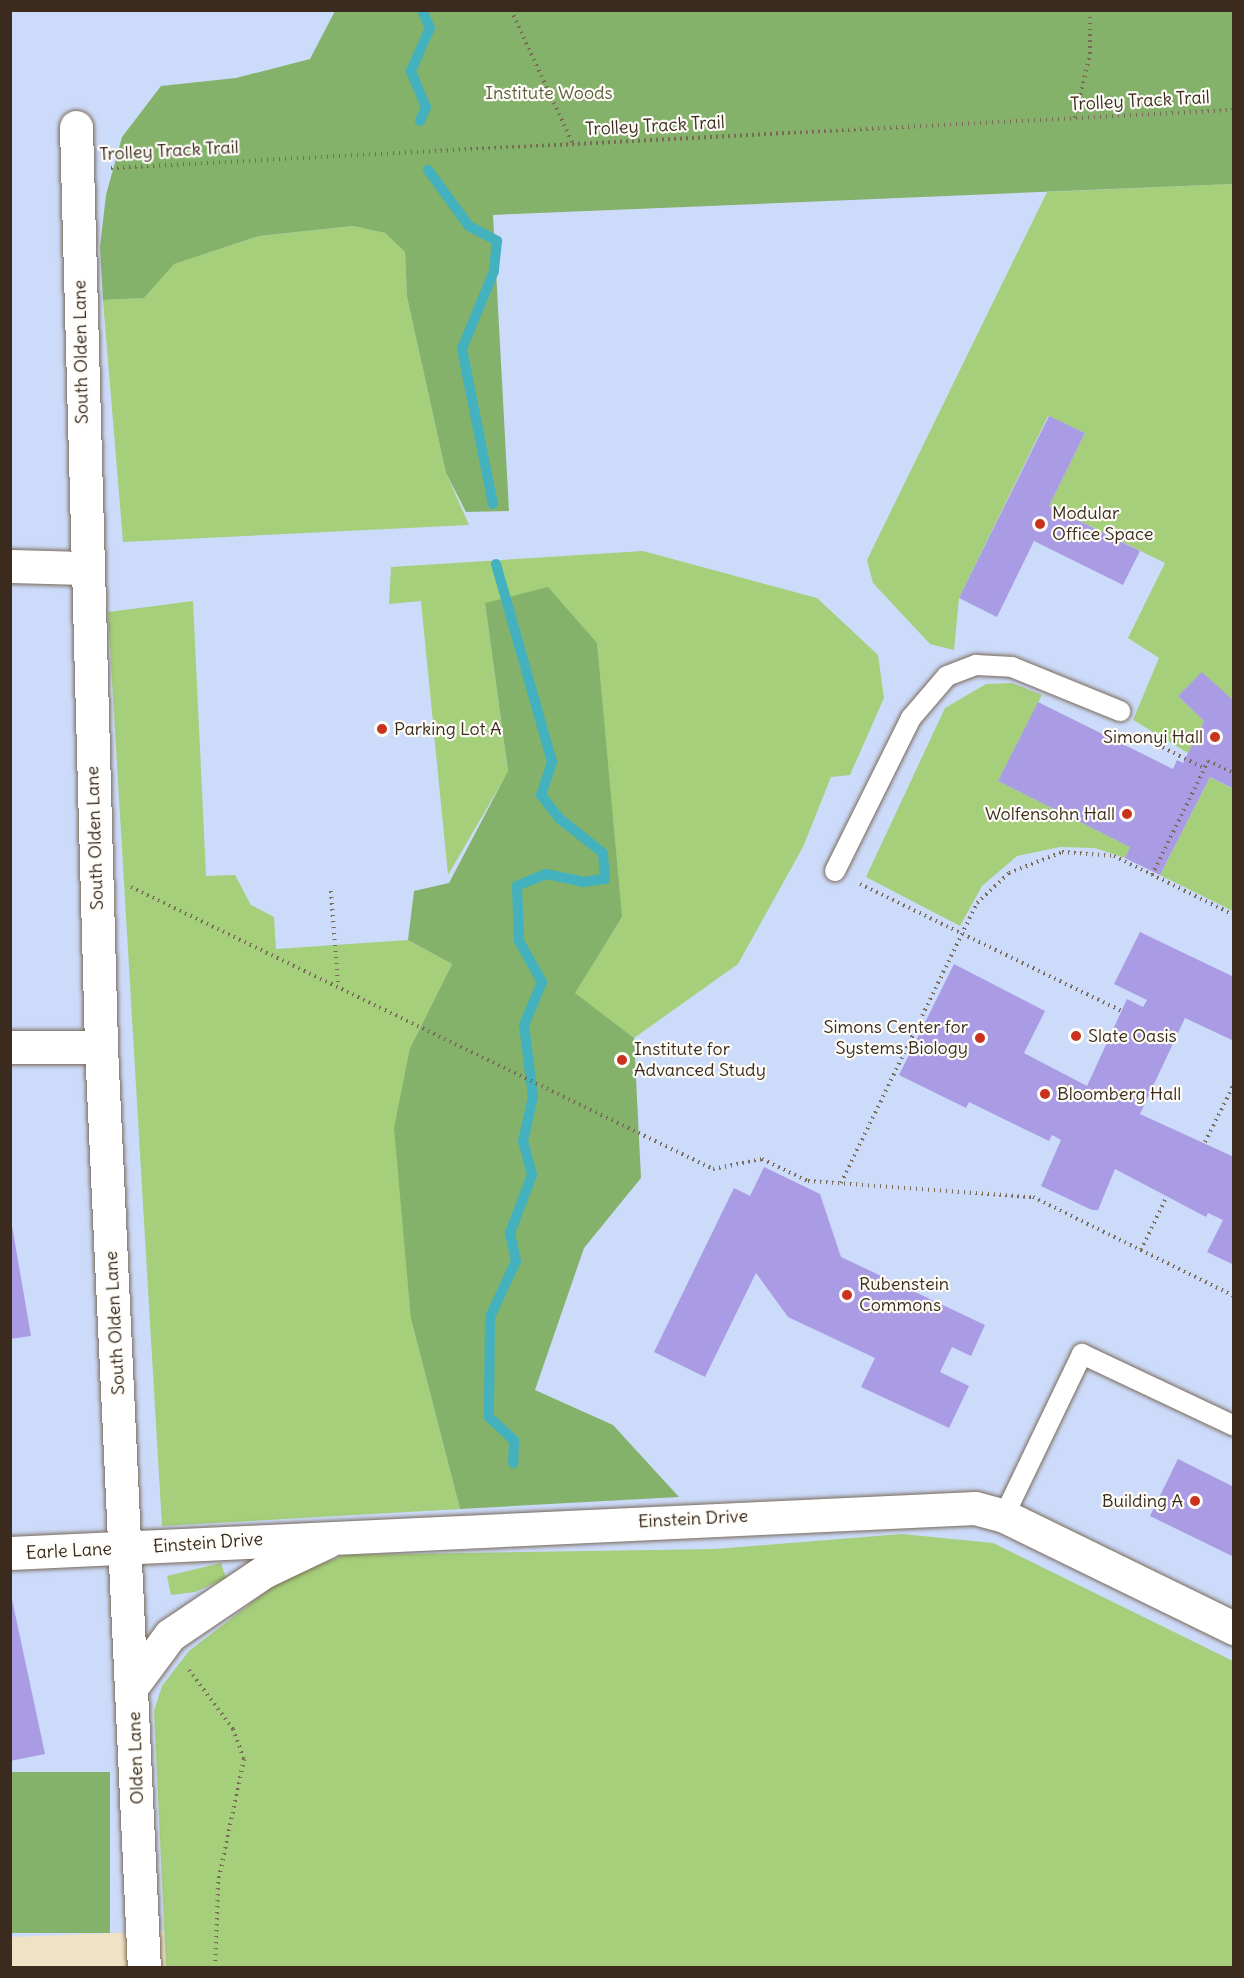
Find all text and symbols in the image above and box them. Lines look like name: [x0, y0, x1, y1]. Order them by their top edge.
park label: Institute Woods: [485, 82, 613, 104]
street label: Trolley Track Trail: [1070, 87, 1210, 115]
street label: Trolley Track Trail: [585, 112, 725, 140]
street label: Trolley Track Trail: [99, 137, 239, 165]
street label: South Olden Lane: [69, 280, 93, 424]
place label: Modular Office Space: [1052, 503, 1154, 546]
marker: Modular Office Space: [1033, 517, 1047, 531]
place label: Parking Lot A: [394, 718, 501, 740]
marker: Parking Lot A: [375, 722, 389, 736]
place label: Simonyi Hall: [1103, 726, 1203, 748]
marker: Simonyi Hall: [1208, 730, 1222, 744]
street label: South Olden Lane: [82, 766, 108, 910]
place label: Wolfensohn Hall: [985, 803, 1115, 825]
marker: Wolfensohn Hall: [1120, 807, 1134, 821]
place label: Simons Center for Systems Biology: [823, 1017, 968, 1060]
place label: Slate Oasis: [1088, 1025, 1177, 1047]
marker: Slate Oasis: [1069, 1029, 1083, 1043]
marker: Simons Center for Systems Biology: [973, 1031, 987, 1045]
place label: Institute for Advanced Study: [634, 1039, 766, 1082]
marker: Institute for Advanced Study: [615, 1053, 629, 1067]
place label: Bloomberg Hall: [1057, 1083, 1181, 1105]
marker: Bloomberg Hall: [1038, 1087, 1052, 1101]
street label: South Olden Lane: [100, 1250, 130, 1396]
place label: Rubenstein Commons: [859, 1274, 949, 1316]
marker: Rubenstein Commons: [840, 1288, 854, 1302]
place label: Building A: [1102, 1490, 1183, 1512]
marker: Building A: [1188, 1494, 1202, 1508]
street label: Einstein Drive: [637, 1505, 749, 1533]
street label: Einstein Drive: [152, 1528, 264, 1558]
street label: Earle Lane: [25, 1538, 113, 1564]
street label: Olden Lane: [124, 1711, 148, 1805]

